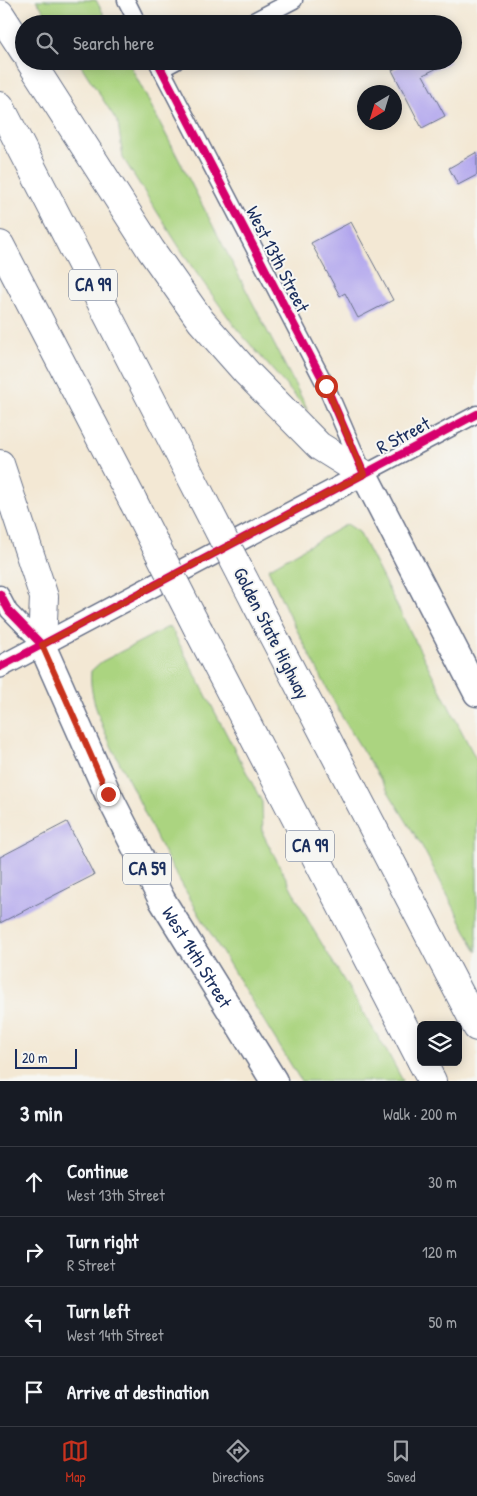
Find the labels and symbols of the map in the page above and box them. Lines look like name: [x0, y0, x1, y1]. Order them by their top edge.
north arrow: [357, 85, 402, 130]
street label: West 13th Street: [240, 201, 316, 317]
road number: CA 99: [69, 270, 117, 300]
route start: [315, 375, 338, 398]
street label: R Street: [372, 410, 435, 460]
street label: Golden State Highway: [228, 563, 316, 703]
route end: [97, 783, 120, 806]
road number: CA 99: [286, 830, 334, 861]
road number: CA 59: [123, 854, 171, 884]
street label: West 14th Street: [156, 901, 239, 1013]
scale bar: [15, 1046, 78, 1069]

